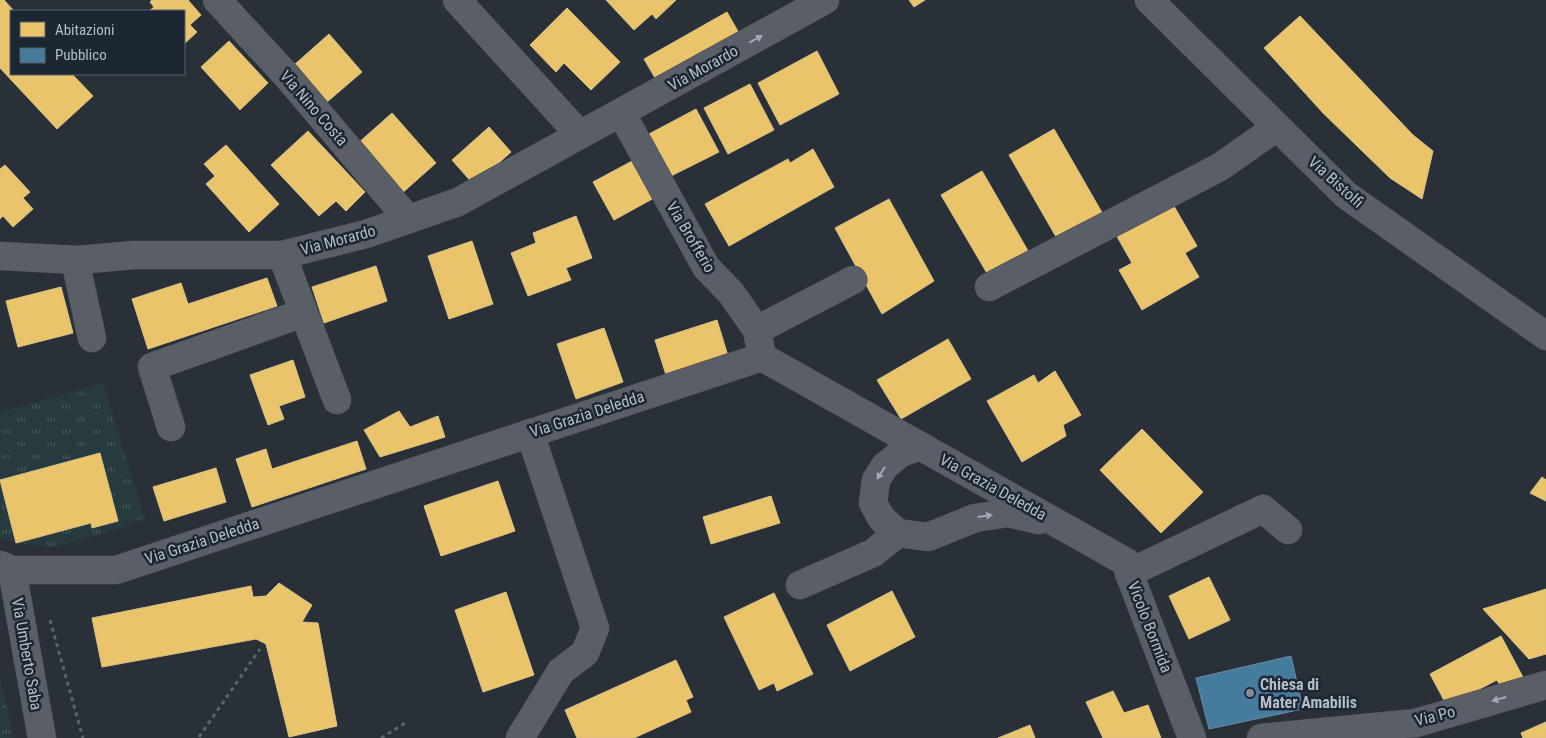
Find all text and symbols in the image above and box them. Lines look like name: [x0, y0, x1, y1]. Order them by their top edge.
legend: [10, 10, 185, 75]
text: Abitazioni: [55, 21, 114, 39]
one-way arrow: [748, 35, 763, 43]
street label: Via Morardo: [665, 41, 741, 95]
text: Pubblico: [55, 46, 107, 64]
street label: Via Nino Costa: [276, 66, 352, 150]
street label: Via Bistolfi: [1304, 152, 1368, 212]
street label: Via Brofferio: [662, 198, 720, 276]
street label: Via Morardo: [298, 221, 378, 259]
street label: Via Grazia Deledda: [527, 387, 647, 441]
street label: Via Grazia Deledda: [936, 450, 1050, 524]
one-way arrow: [876, 466, 885, 480]
one-way arrow: [978, 512, 994, 520]
street label: Via Grazia Deledda: [142, 514, 262, 568]
street label: Vicolo Bormida: [1124, 579, 1176, 675]
street label: Via Umberto Saba: [8, 596, 46, 712]
place label: Chiesa di Mater Amabilis: [1260, 675, 1357, 712]
marker: Chiesa di Mater Amabilis: [1244, 687, 1256, 699]
one-way arrow: [1492, 695, 1507, 703]
street label: Via Po: [1413, 702, 1457, 730]

